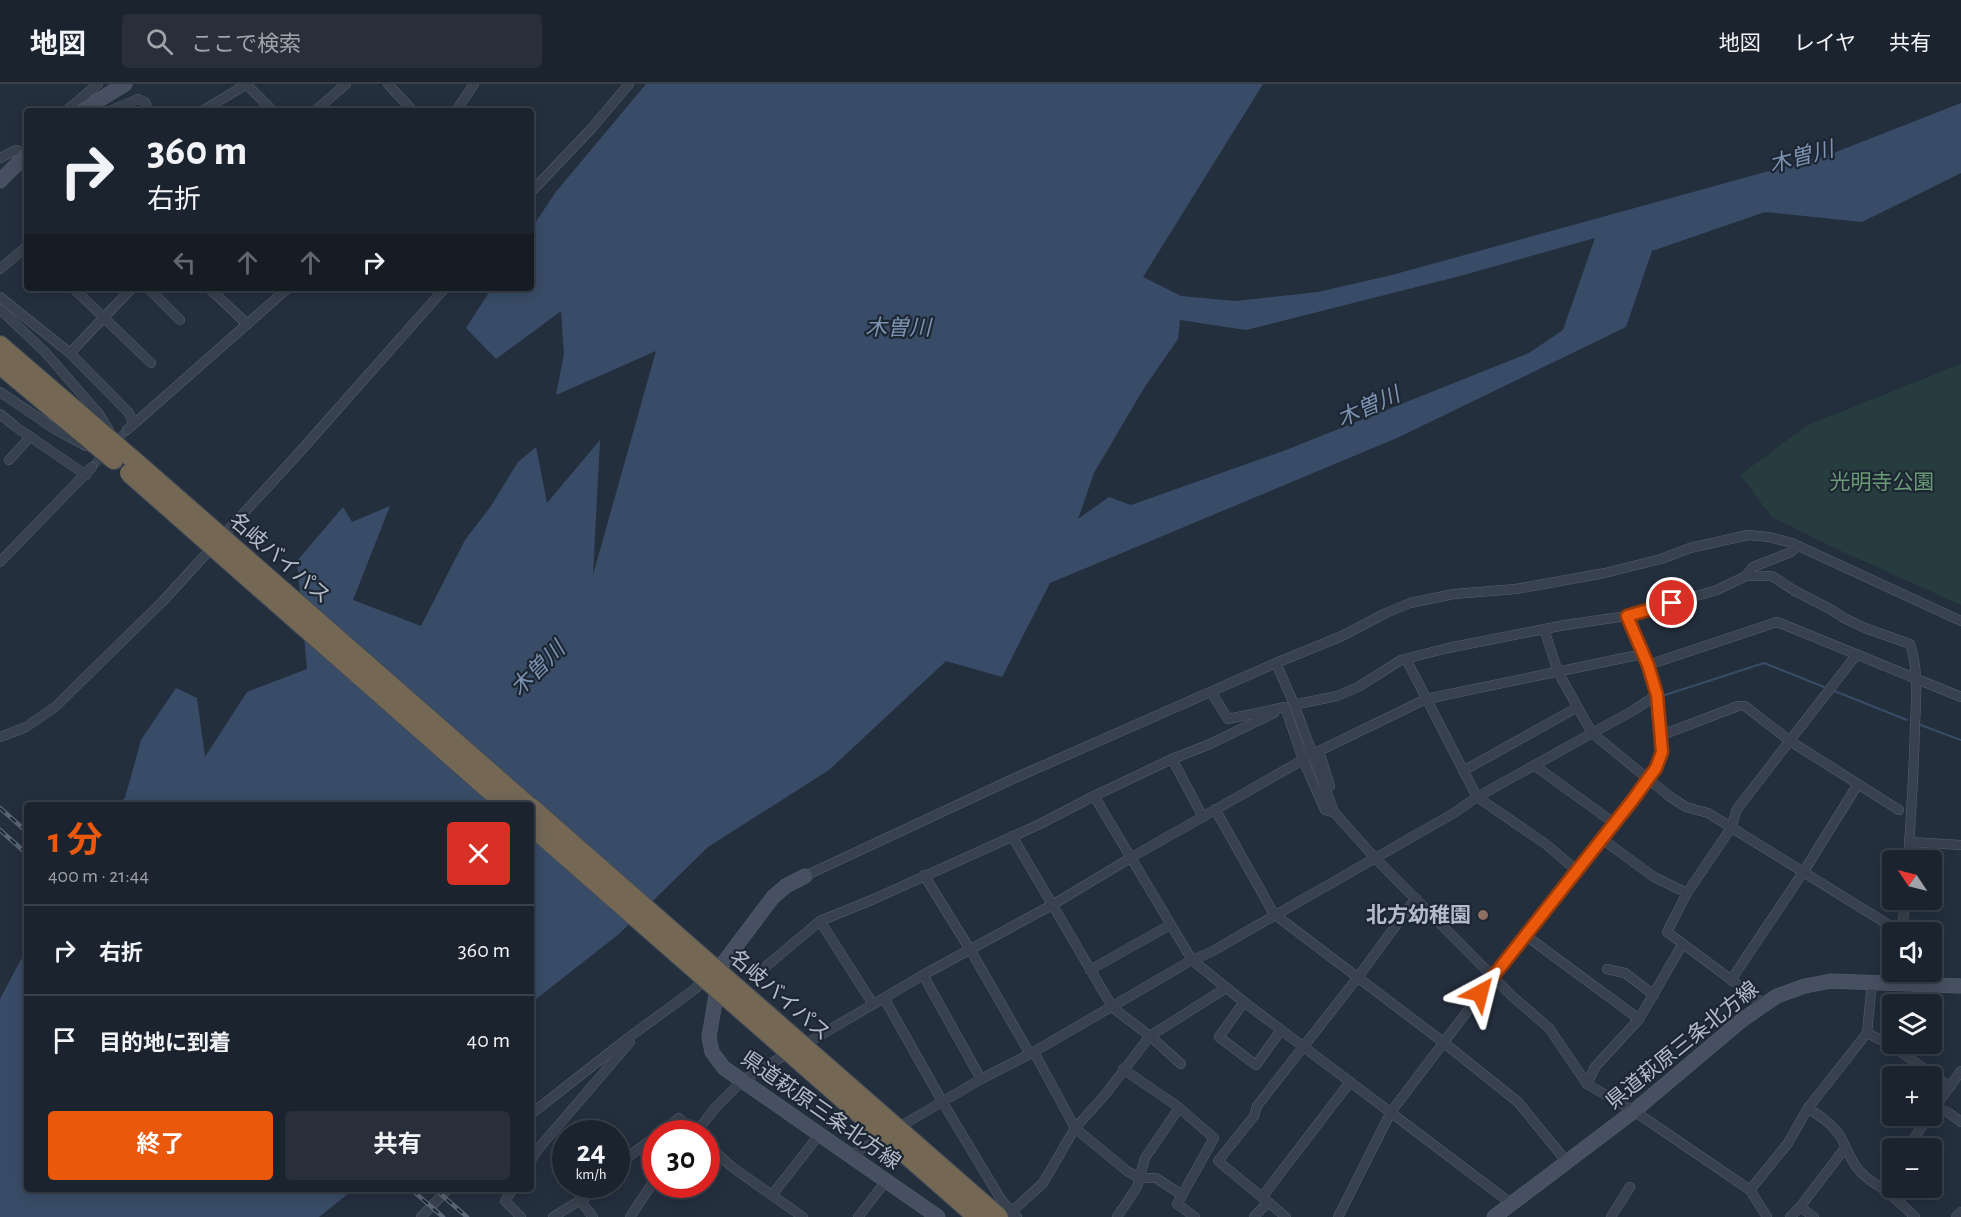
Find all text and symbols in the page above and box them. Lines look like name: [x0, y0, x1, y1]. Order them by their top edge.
search box: [122, 14, 542, 68]
icon: search: [143, 25, 176, 58]
text: 地図: [30, 31, 86, 59]
text: ここで検索: [191, 33, 301, 55]
text: 地図: [1719, 33, 1761, 54]
text: レイヤ: [1794, 33, 1856, 54]
text: 共有: [1889, 33, 1931, 54]
text: 360 m: [147, 130, 248, 172]
icon: right: [48, 132, 126, 210]
water label: 木曽川: [1766, 136, 1838, 176]
text: 右折: [147, 186, 201, 213]
icon: left: [168, 246, 201, 279]
icon: ahead: [231, 246, 264, 279]
icon: ahead: [294, 246, 327, 279]
icon: right: [357, 246, 390, 279]
water label: 木曽川: [865, 316, 933, 339]
water label: 木曽川: [1333, 382, 1405, 430]
park label: 光明寺公園: [1830, 471, 1935, 493]
street label: 名岐バイパス: [225, 508, 335, 608]
pin: [1646, 577, 1697, 628]
icon: arrive: [1655, 586, 1688, 619]
water label: 木曽川: [506, 635, 570, 700]
button: close: [447, 822, 510, 885]
text: 1 分: [48, 823, 102, 859]
north arrow: [1882, 850, 1942, 910]
map controls: [1882, 850, 1942, 1198]
text: 400 m · 21:44: [48, 866, 149, 886]
place label: 北方幼稚園: [1366, 904, 1471, 926]
marker: 北方幼稚園: [1476, 908, 1490, 922]
button: sound: [1882, 922, 1942, 982]
icon: right: [48, 934, 81, 967]
text: 360 m: [458, 939, 510, 961]
text: 右折: [99, 942, 143, 964]
street label: 名岐バイパス: [725, 945, 835, 1045]
position arrow: [1448, 961, 1512, 1025]
street label: 県道萩原三条北方線: [1602, 977, 1762, 1113]
button: layers: [1882, 994, 1942, 1054]
icon: arrive: [48, 1024, 81, 1057]
text: 40 m: [467, 1029, 510, 1051]
text: 目的地に到着: [99, 1032, 231, 1054]
street label: 県道萩原三条北方線: [737, 1047, 905, 1173]
button: +: [1882, 1066, 1942, 1126]
button: 終了: [48, 1111, 273, 1180]
button: 共有: [285, 1111, 510, 1180]
speed limit sign: 30: [642, 1120, 720, 1198]
text: 24: [576, 1137, 606, 1167]
button: −: [1882, 1138, 1942, 1198]
text: km/h: [576, 1167, 606, 1182]

